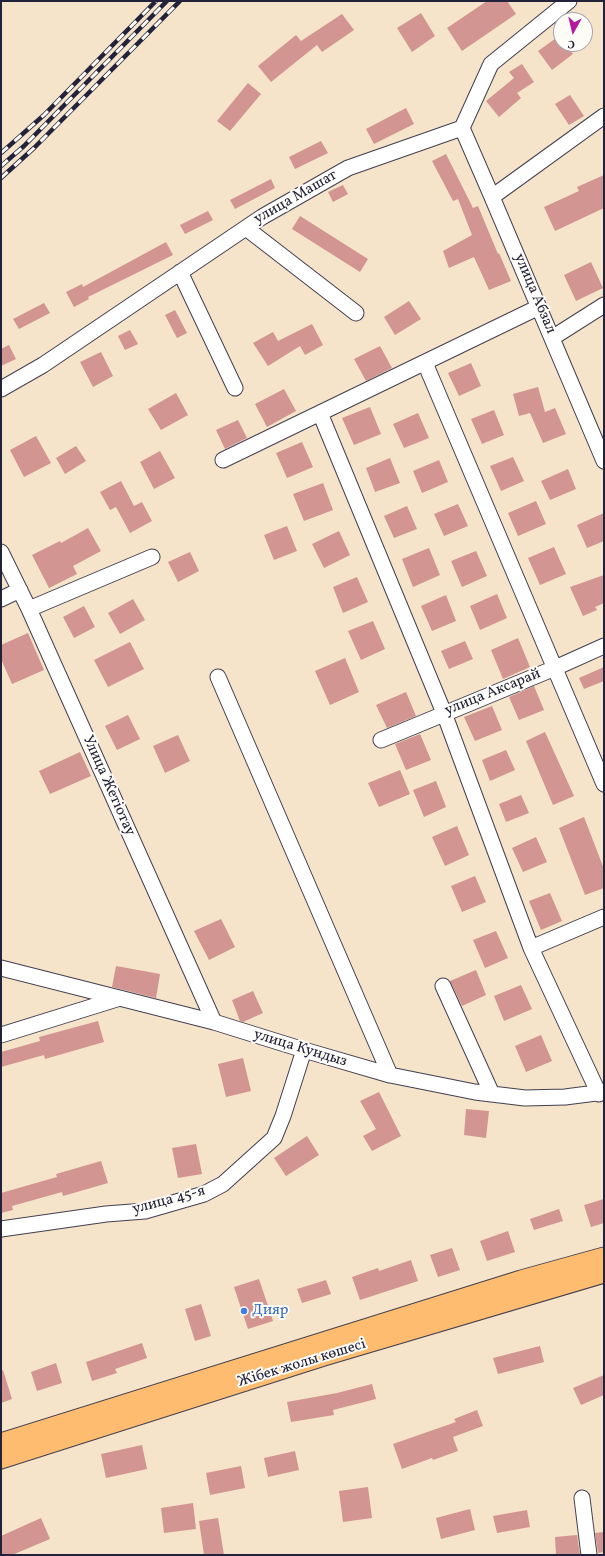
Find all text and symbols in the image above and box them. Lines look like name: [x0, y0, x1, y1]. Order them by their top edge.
north arrow: [553, 12, 593, 52]
text: С: [567, 35, 576, 51]
street label: улица Машат: [251, 167, 341, 229]
street label: улица Абзал: [509, 251, 559, 337]
street label: улица Аксарай: [442, 666, 544, 720]
street label: Улица Жетіотау: [78, 733, 138, 839]
street label: улица Кундыз: [251, 1026, 349, 1072]
street label: улица 45-я: [131, 1183, 207, 1219]
place label: Дияр: [252, 1302, 288, 1320]
marker: Дияр: [239, 1306, 249, 1316]
street label: Жібек жолы көшесі: [236, 1336, 368, 1392]

